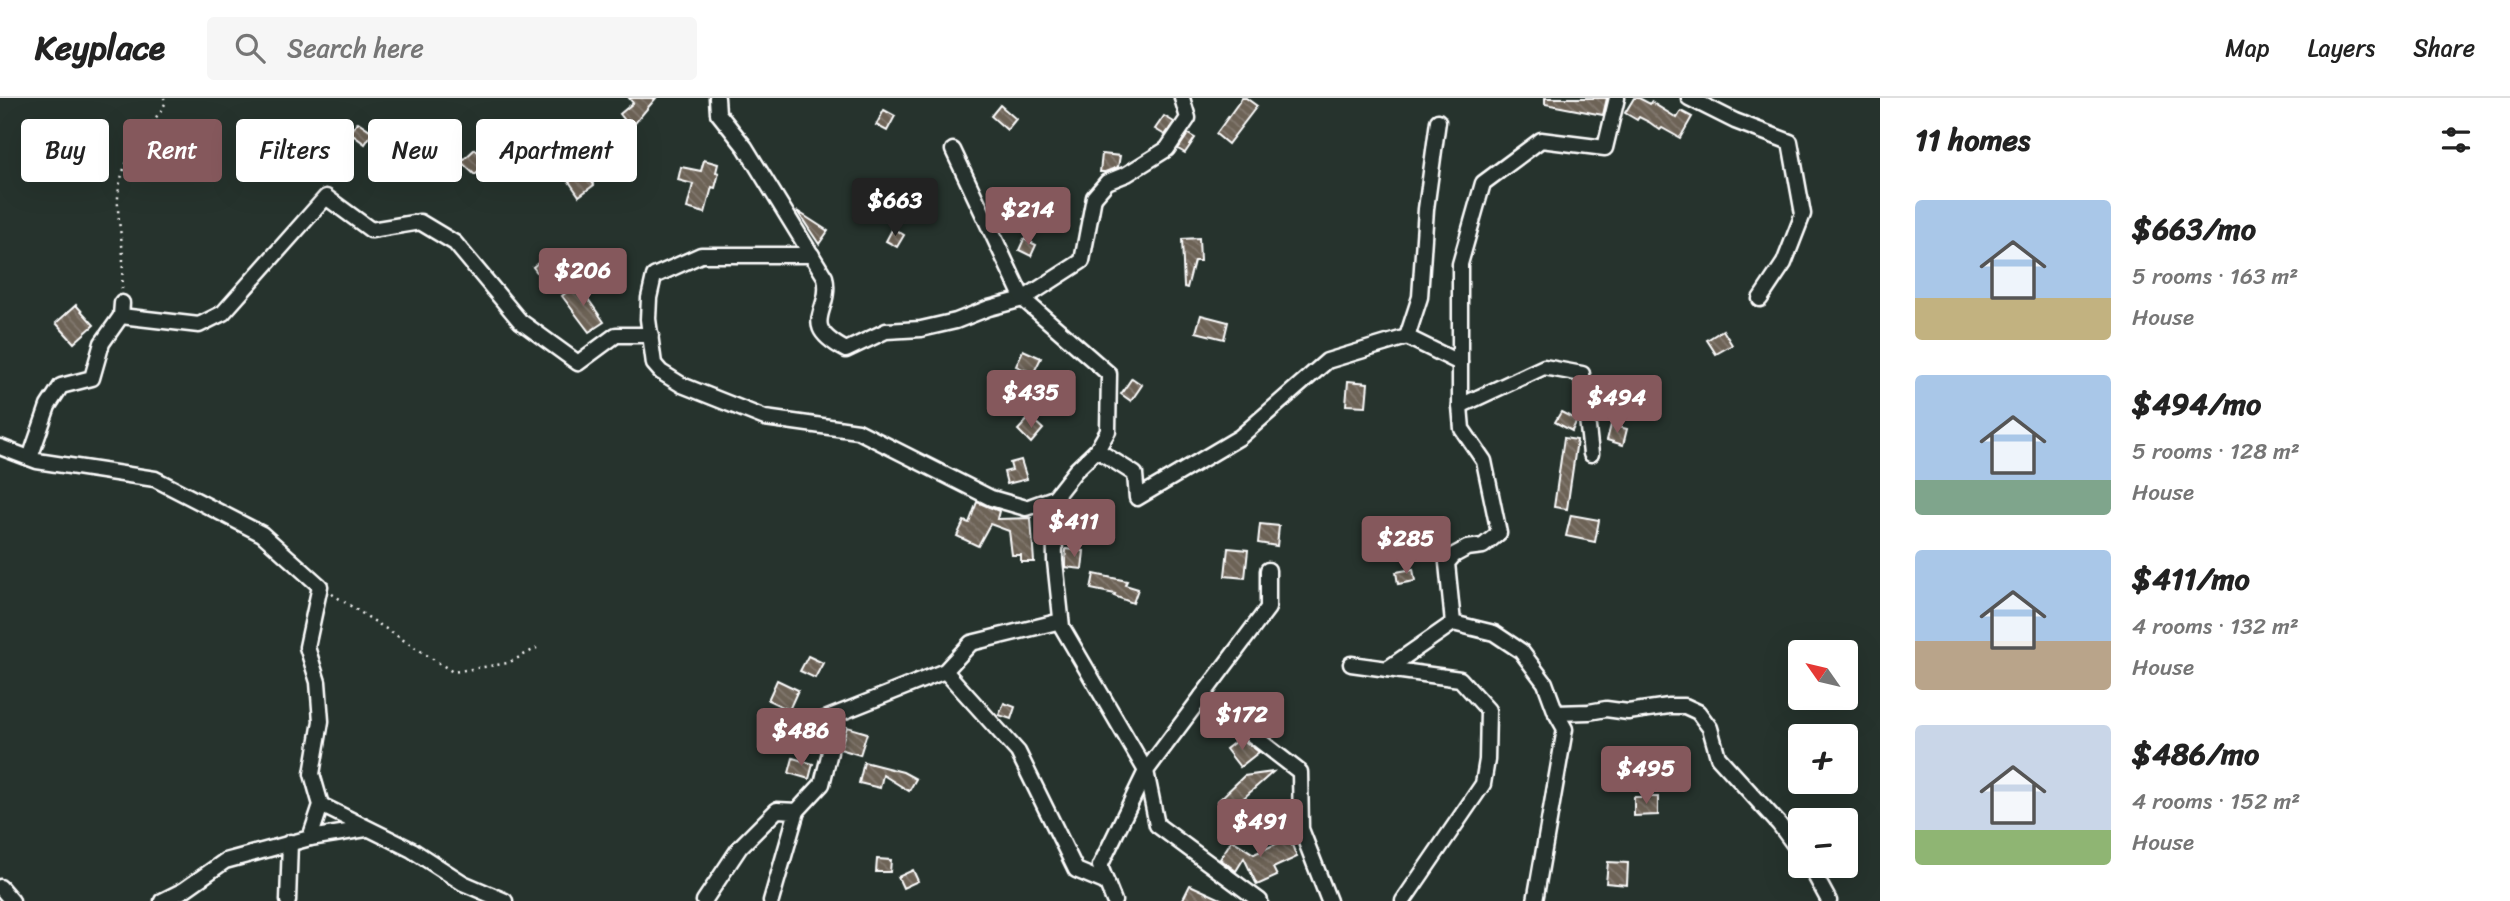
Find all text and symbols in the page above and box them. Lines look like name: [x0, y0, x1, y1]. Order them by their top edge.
search box: [207, 17, 697, 80]
text: Keyplace: [35, 19, 165, 77]
text: Search here: [287, 25, 424, 71]
text: Map: [2225, 27, 2270, 69]
text: Layers: [2308, 27, 2375, 69]
text: Share: [2413, 27, 2475, 69]
icon: search: [231, 29, 269, 67]
text: 11 homes: [1915, 113, 2030, 167]
chip: Buy: [21, 119, 109, 182]
chip: Rent: [123, 119, 222, 182]
chip: Filters: [236, 119, 354, 182]
chip: New: [368, 119, 462, 182]
chip: Apartment: [476, 119, 637, 182]
icon: filters: [2437, 121, 2475, 159]
pin: $663: [854, 178, 936, 238]
text: $663: [868, 180, 922, 221]
pin: $214: [987, 188, 1069, 247]
text: $214: [1002, 189, 1055, 230]
text: $663/mo: [2132, 202, 2256, 256]
icon: home: [1971, 228, 2055, 312]
pin: $206: [542, 248, 624, 308]
text: $206: [555, 250, 611, 291]
text: 5 rooms · 163 m²: [2132, 256, 2298, 297]
text: House: [2132, 297, 2194, 338]
pin: $435: [990, 370, 1072, 430]
text: $435: [1003, 372, 1059, 413]
pin: $494: [1576, 376, 1658, 435]
text: $494: [1588, 377, 1646, 418]
text: $494/mo: [2132, 377, 2261, 431]
icon: home: [1971, 403, 2055, 487]
text: 5 rooms · 128 m²: [2132, 431, 2300, 472]
text: House: [2132, 472, 2194, 513]
pin: $411: [1033, 500, 1115, 559]
text: $411: [1049, 501, 1099, 542]
pin: $285: [1365, 517, 1447, 576]
text: $285: [1378, 518, 1434, 559]
text: $411/mo: [2132, 552, 2250, 606]
icon: home: [1971, 578, 2055, 662]
text: 4 rooms · 132 m²: [2132, 606, 2299, 647]
north arrow: [1788, 640, 1858, 710]
map controls: [1788, 640, 1858, 878]
text: House: [2132, 647, 2194, 688]
pin: $172: [1201, 692, 1283, 752]
text: $172: [1216, 694, 1268, 735]
pin: $486: [760, 708, 842, 768]
text: $486: [773, 710, 829, 751]
button: +: [1788, 724, 1858, 794]
text: $486/mo: [2132, 727, 2259, 781]
pin: $495: [1605, 746, 1687, 806]
text: $495: [1617, 748, 1675, 789]
icon: home: [1971, 753, 2055, 837]
text: 4 rooms · 152 m²: [2132, 781, 2300, 822]
pin: $491: [1219, 800, 1301, 859]
text: $491: [1233, 801, 1287, 842]
button: −: [1788, 808, 1858, 878]
text: House: [2132, 822, 2194, 863]

